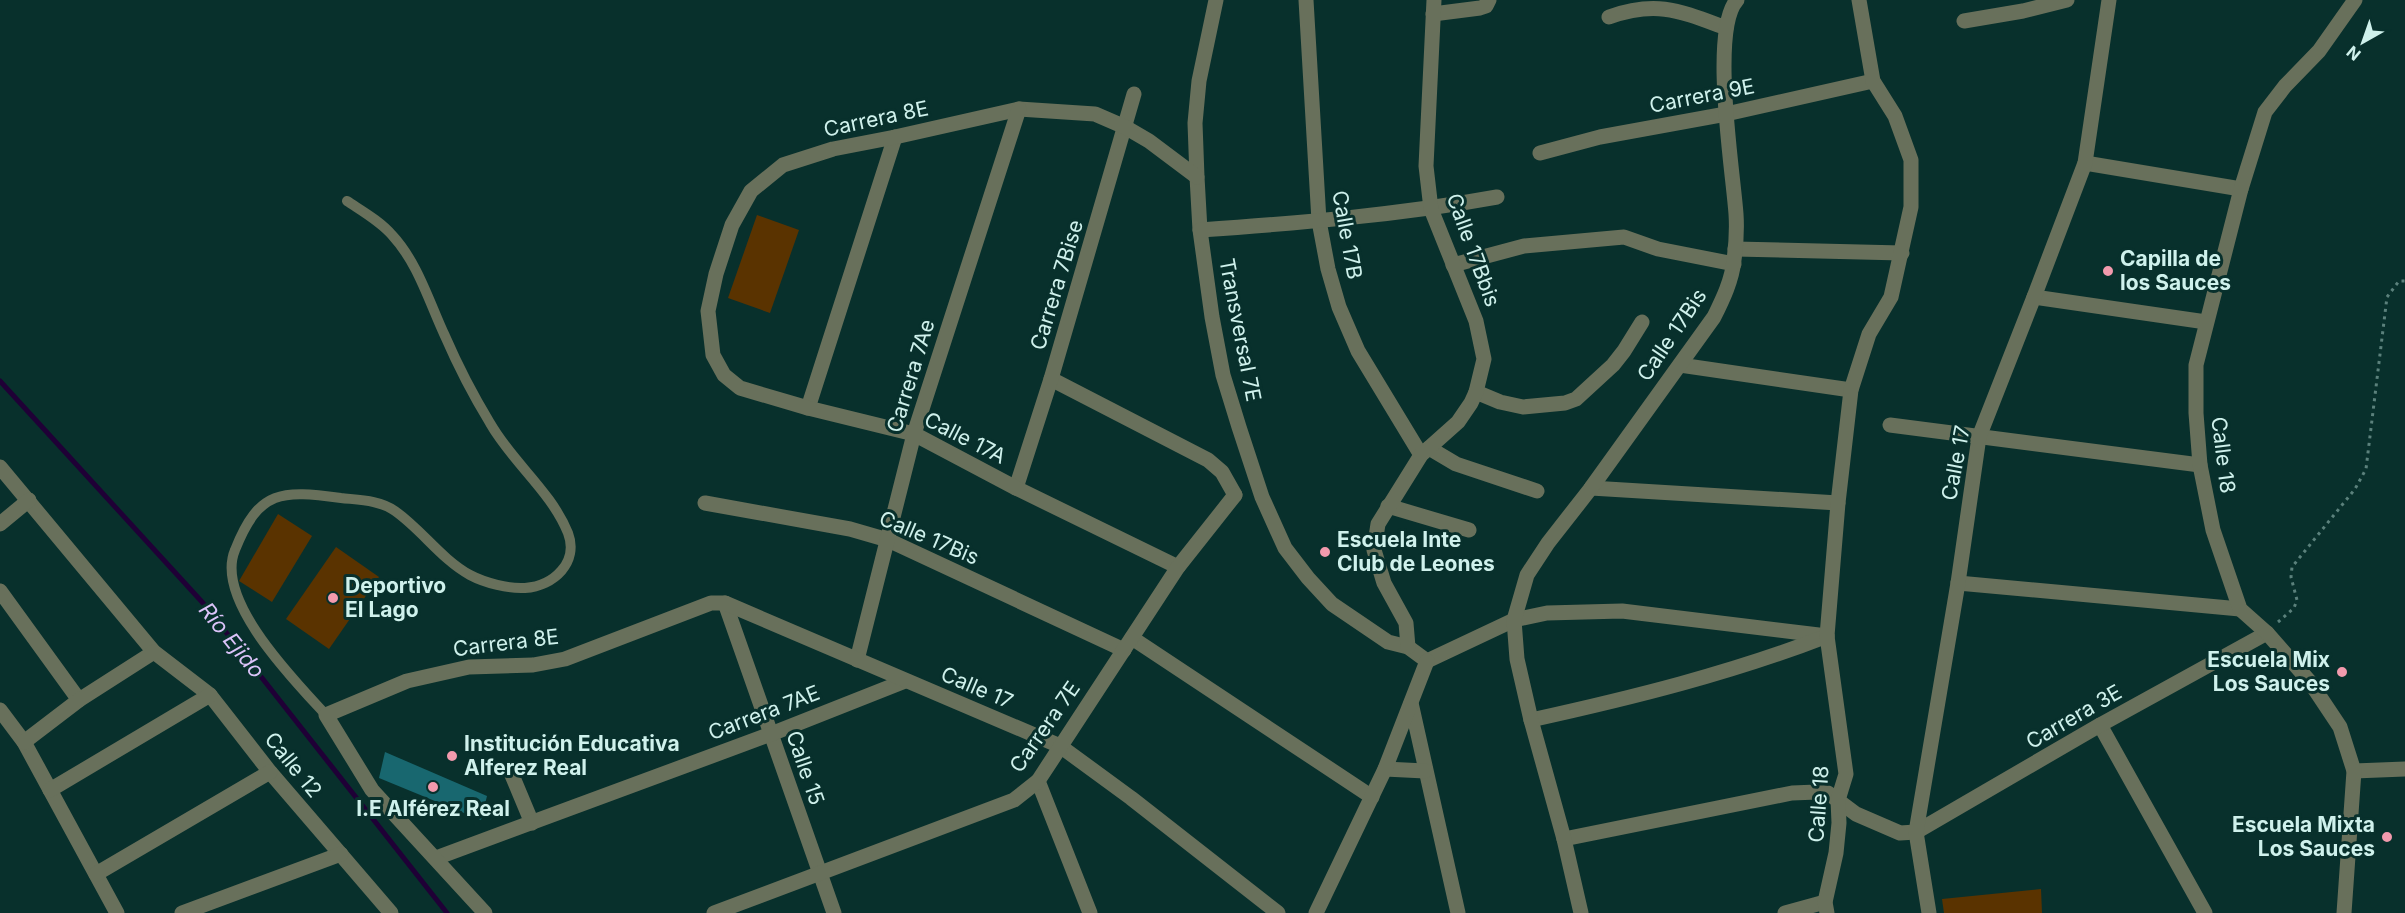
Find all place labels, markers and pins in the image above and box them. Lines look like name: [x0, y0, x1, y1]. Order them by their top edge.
place label: Capilla de los Sauces: [2120, 246, 2231, 295]
marker: Capilla de los Sauces: [2101, 264, 2115, 278]
place label: Escuela Inte Club de Leones: [1337, 527, 1495, 576]
marker: Escuela Inte Club de Leones: [1318, 545, 1332, 559]
place label: Deportivo El Lago: [345, 573, 446, 622]
marker: Deportivo El Lago: [326, 591, 340, 605]
place label: Escuela Mix Los Sauces: [2207, 647, 2330, 696]
marker: Escuela Mix Los Sauces: [2335, 665, 2349, 679]
place label: Institución Educativa Alferez Real: [464, 731, 680, 780]
marker: Institución Educativa Alferez Real: [445, 749, 459, 763]
marker: I.E Alférez Real: [426, 780, 440, 794]
place label: I.E Alférez Real: [356, 796, 510, 821]
place label: Escuela Mixta Los Sauces: [2232, 812, 2375, 861]
marker: Escuela Mixta Los Sauces: [2380, 830, 2394, 844]

